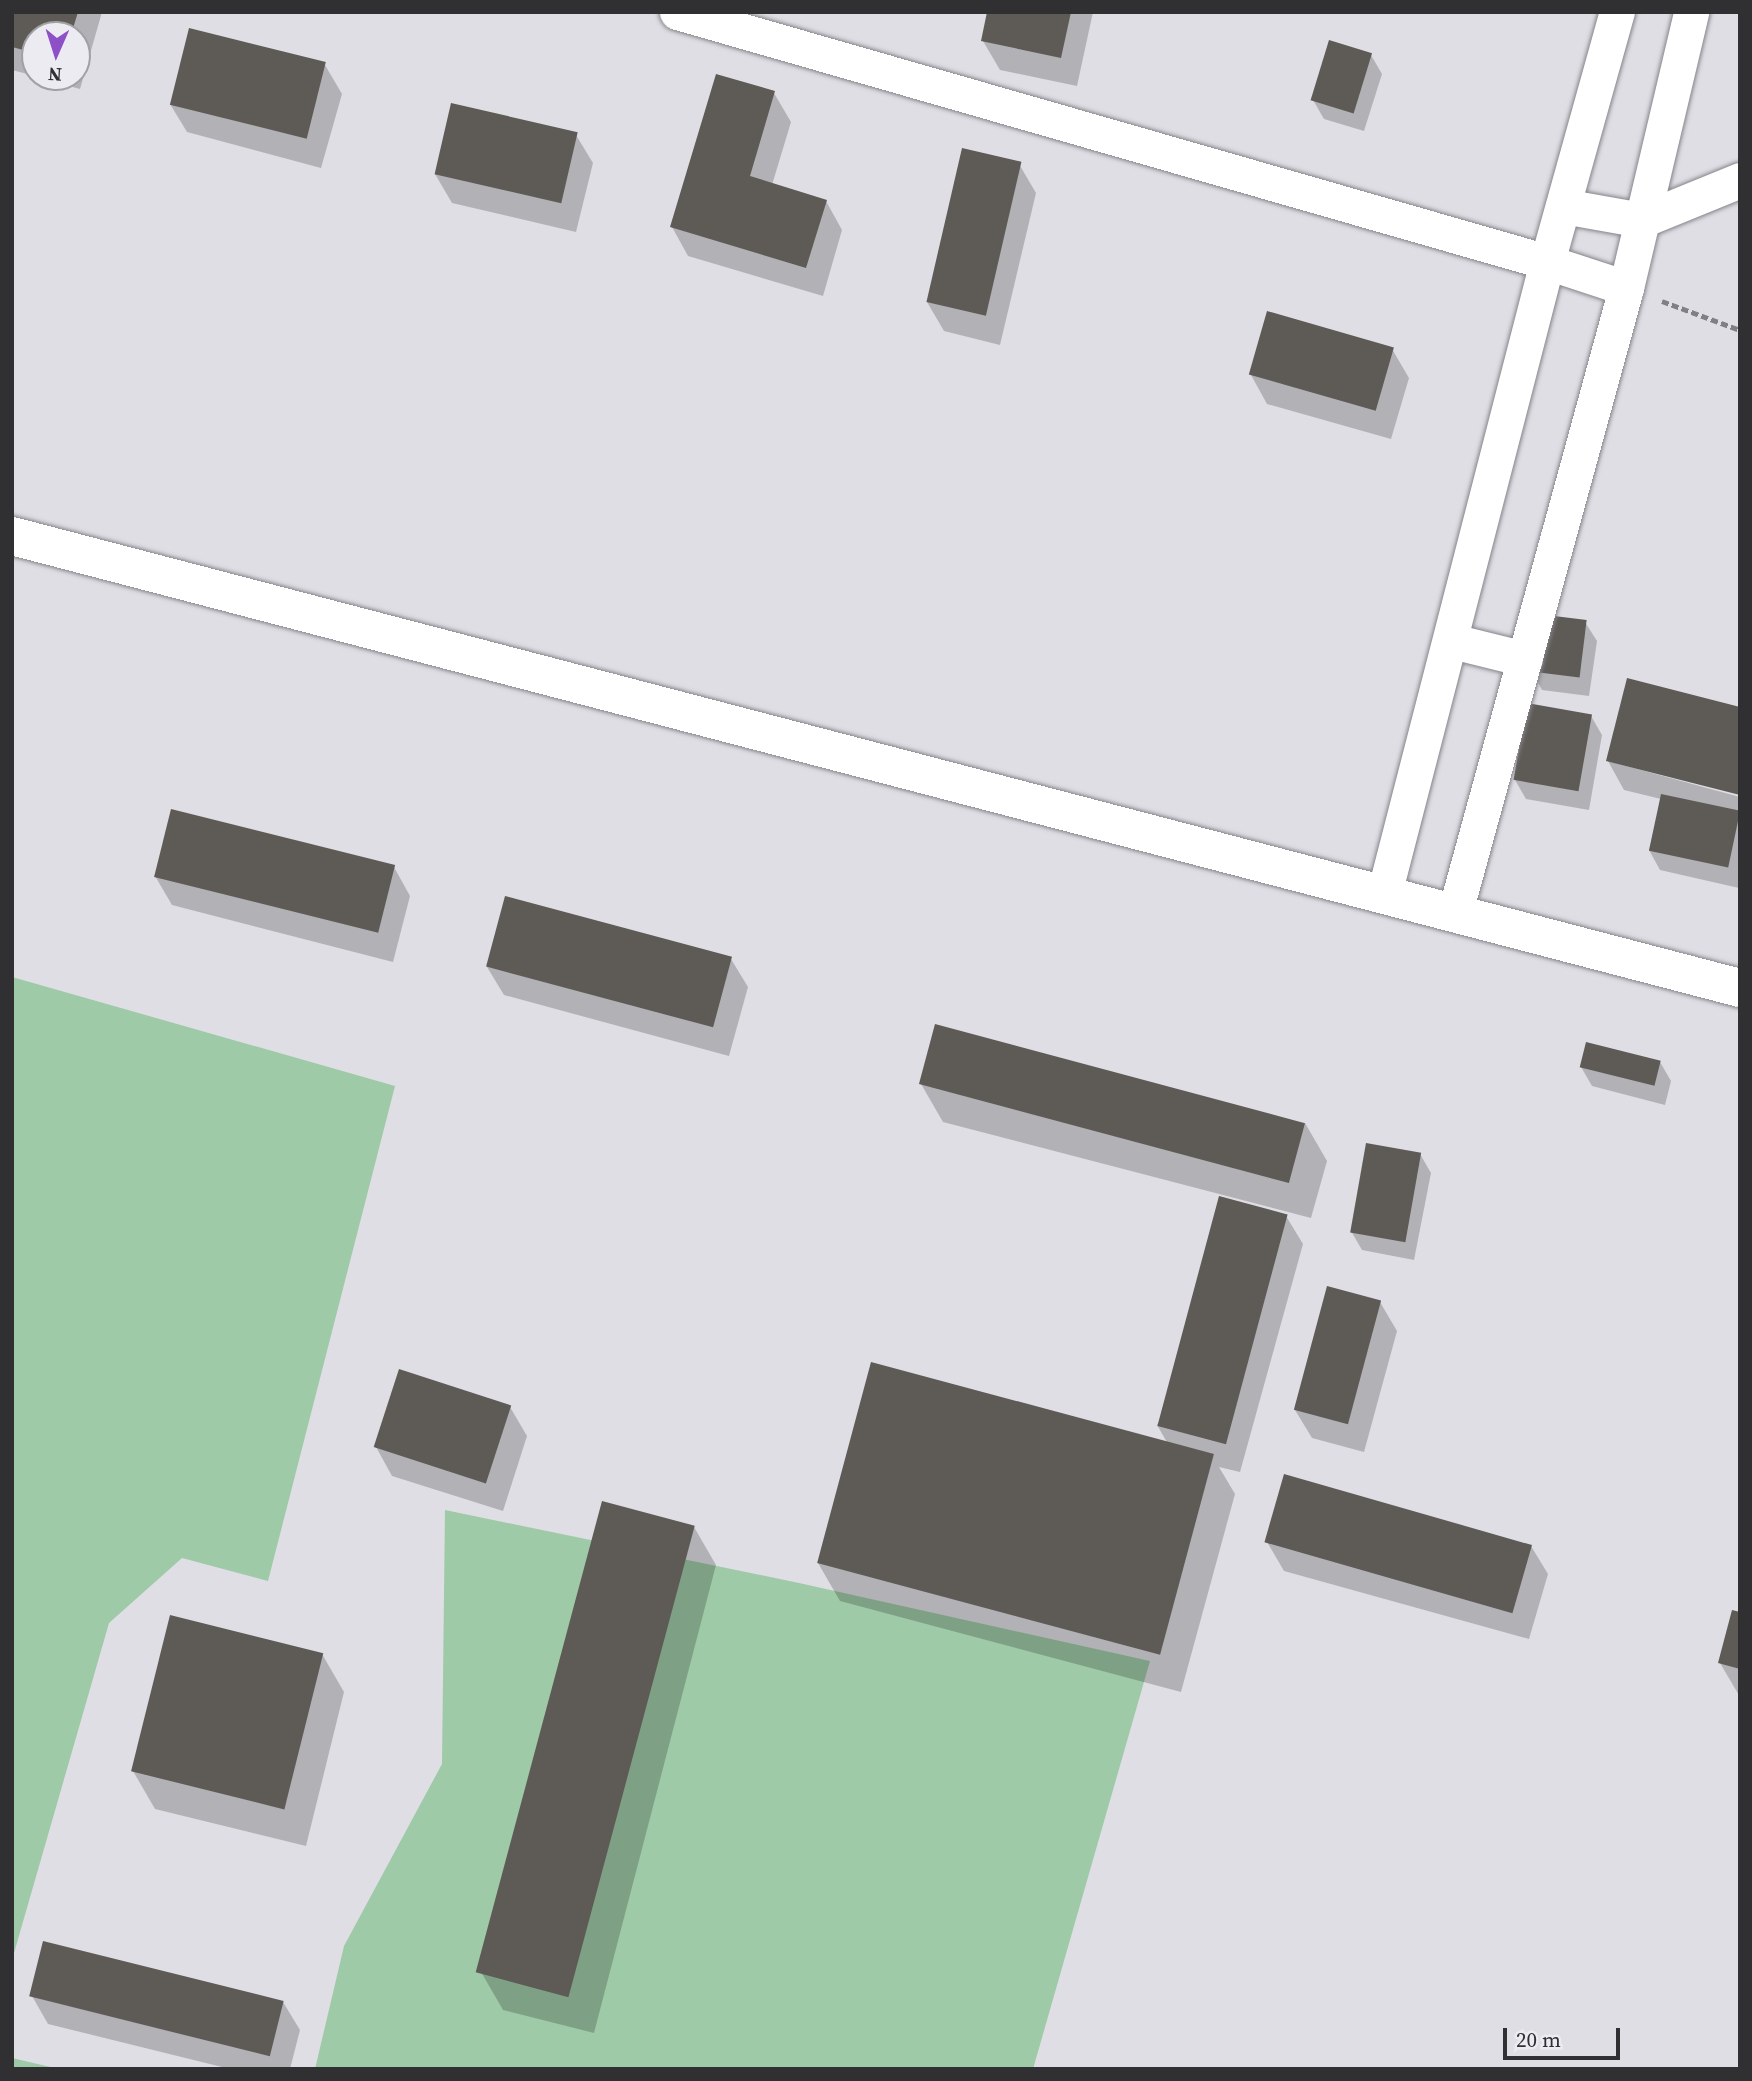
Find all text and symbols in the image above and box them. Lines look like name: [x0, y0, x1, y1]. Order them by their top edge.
north arrow: [21, 21, 91, 91]
text: N: [47, 62, 63, 88]
scale bar: [1507, 2014, 1624, 2058]
text: 20 m: [1516, 2025, 1561, 2054]

